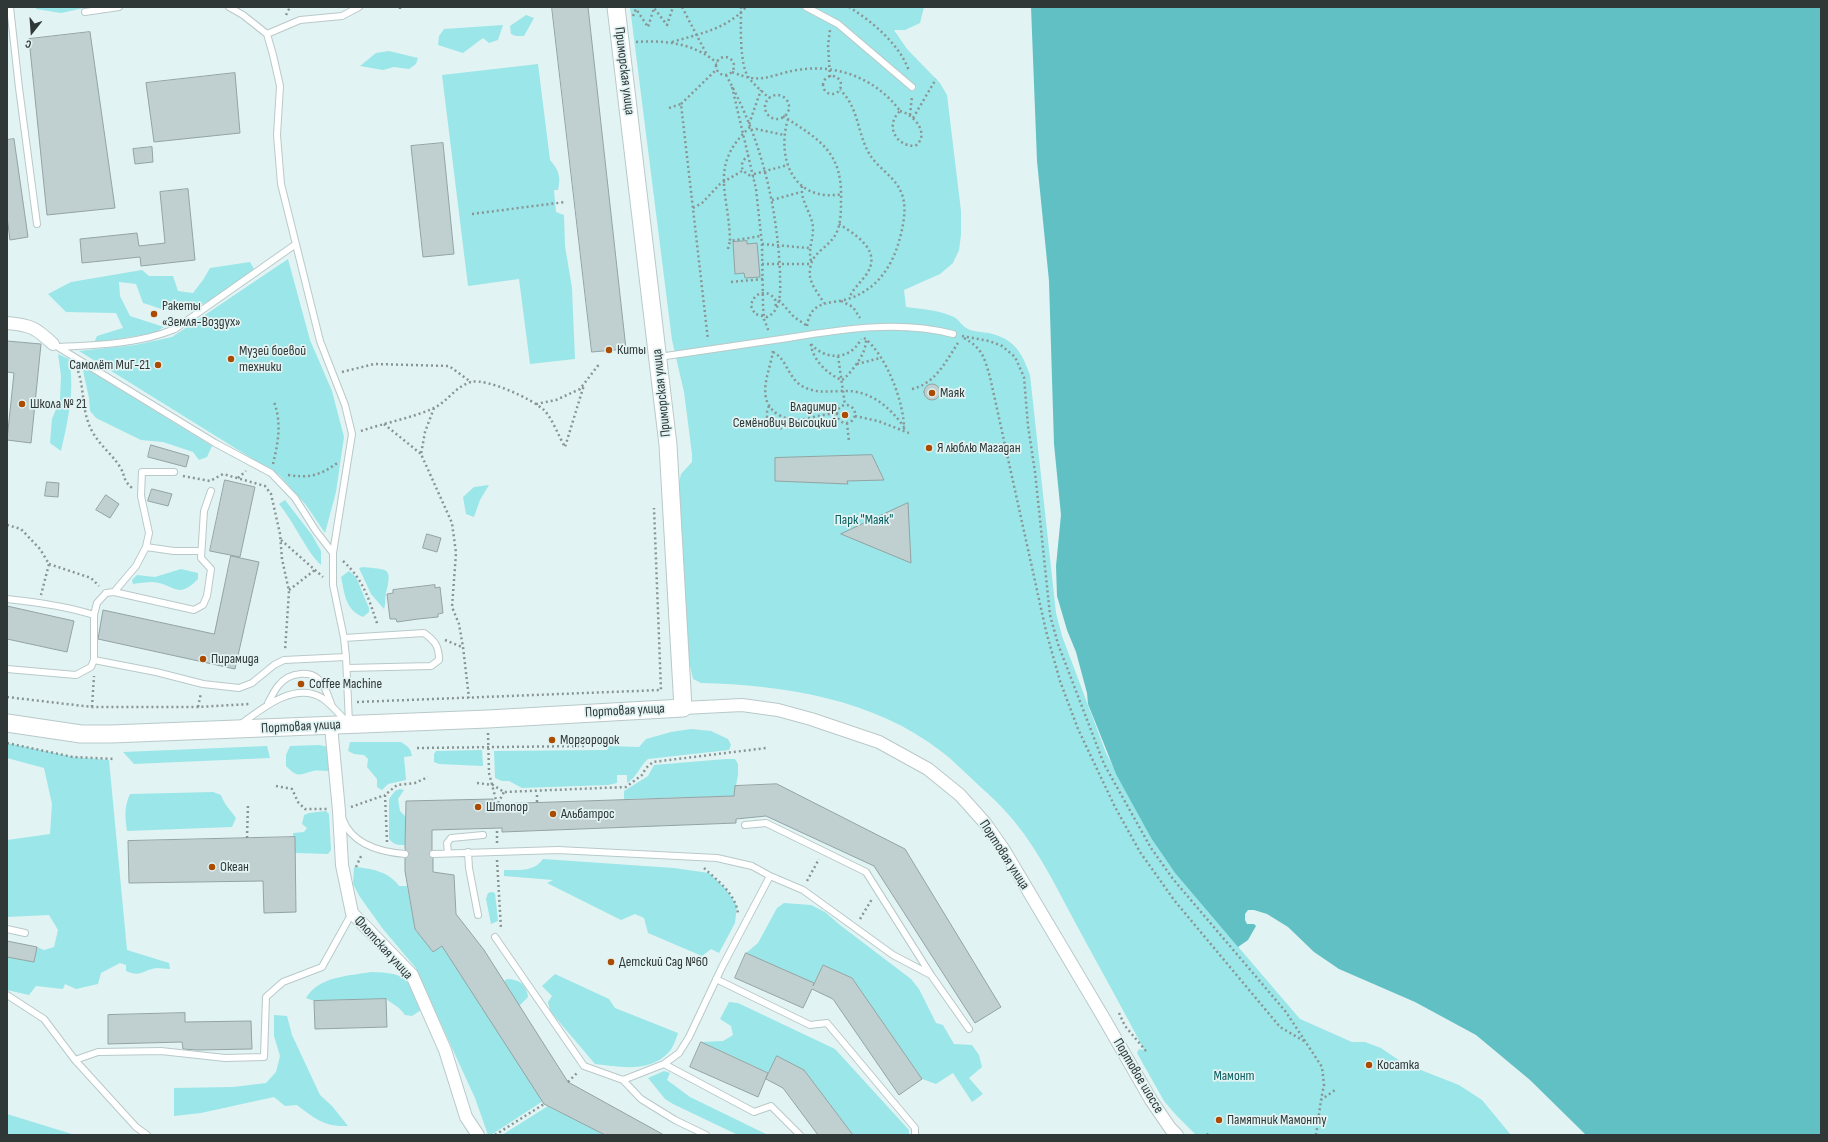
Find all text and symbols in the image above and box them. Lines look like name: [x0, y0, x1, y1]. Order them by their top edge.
north arrow: [12, 12, 52, 52]
street label: Приморская улица: [610, 26, 638, 116]
text: С: [24, 37, 33, 51]
place label: Ракеты «Земля-Воздух»: [162, 298, 241, 330]
marker: Ракеты «Земля-Воздух»: [149, 309, 159, 319]
place label: Киты: [617, 342, 646, 358]
place label: Музей боевой техники: [239, 343, 306, 376]
marker: Киты: [604, 345, 614, 355]
street label: Приморская улица: [649, 348, 675, 438]
marker: Музей боевой техники: [226, 354, 236, 364]
place label: Самолёт МиГ-21: [69, 357, 150, 373]
marker: Самолёт МиГ-21: [153, 360, 163, 370]
place label: Маяк: [940, 385, 964, 401]
marker: Маяк: [927, 388, 937, 398]
place label: Школа № 21: [30, 396, 87, 412]
marker: Школа № 21: [17, 399, 27, 409]
place label: Владимир Семёнович Высоцкий: [733, 399, 837, 432]
marker: Владимир Семёнович Высоцкий: [840, 410, 850, 420]
place label: Я люблю Магадан: [937, 440, 1021, 456]
marker: Я люблю Магадан: [924, 443, 934, 453]
park label: Парк "Маяк": [835, 512, 893, 528]
place label: Пирамида: [211, 651, 259, 667]
marker: Пирамида: [198, 654, 208, 664]
place label: Coffee Machine: [309, 676, 382, 692]
marker: Coffee Machine: [296, 679, 306, 689]
street label: Портовая улица: [585, 701, 665, 721]
street label: Портовая улица: [261, 717, 341, 737]
place label: Моргородок: [560, 732, 619, 748]
marker: Моргородок: [547, 735, 557, 745]
place label: Штопор: [486, 799, 528, 815]
marker: Штопор: [473, 802, 483, 812]
place label: Альбатрос: [561, 806, 615, 822]
marker: Альбатрос: [548, 809, 558, 819]
street label: Портовая улица: [975, 817, 1033, 893]
place label: Океан: [220, 859, 249, 875]
marker: Океан: [207, 862, 217, 872]
street label: Флотская улица: [350, 913, 416, 983]
place label: Детский Сад №60: [619, 954, 708, 970]
marker: Детский Сад №60: [606, 957, 616, 967]
street label: Портовое шоссе: [1109, 1036, 1167, 1116]
place label: Косатка: [1377, 1057, 1419, 1073]
marker: Косатка: [1364, 1060, 1374, 1070]
park label: Мамонт: [1213, 1068, 1255, 1084]
place label: Памятник Мамонту: [1227, 1112, 1327, 1128]
marker: Памятник Мамонту: [1214, 1115, 1224, 1125]

